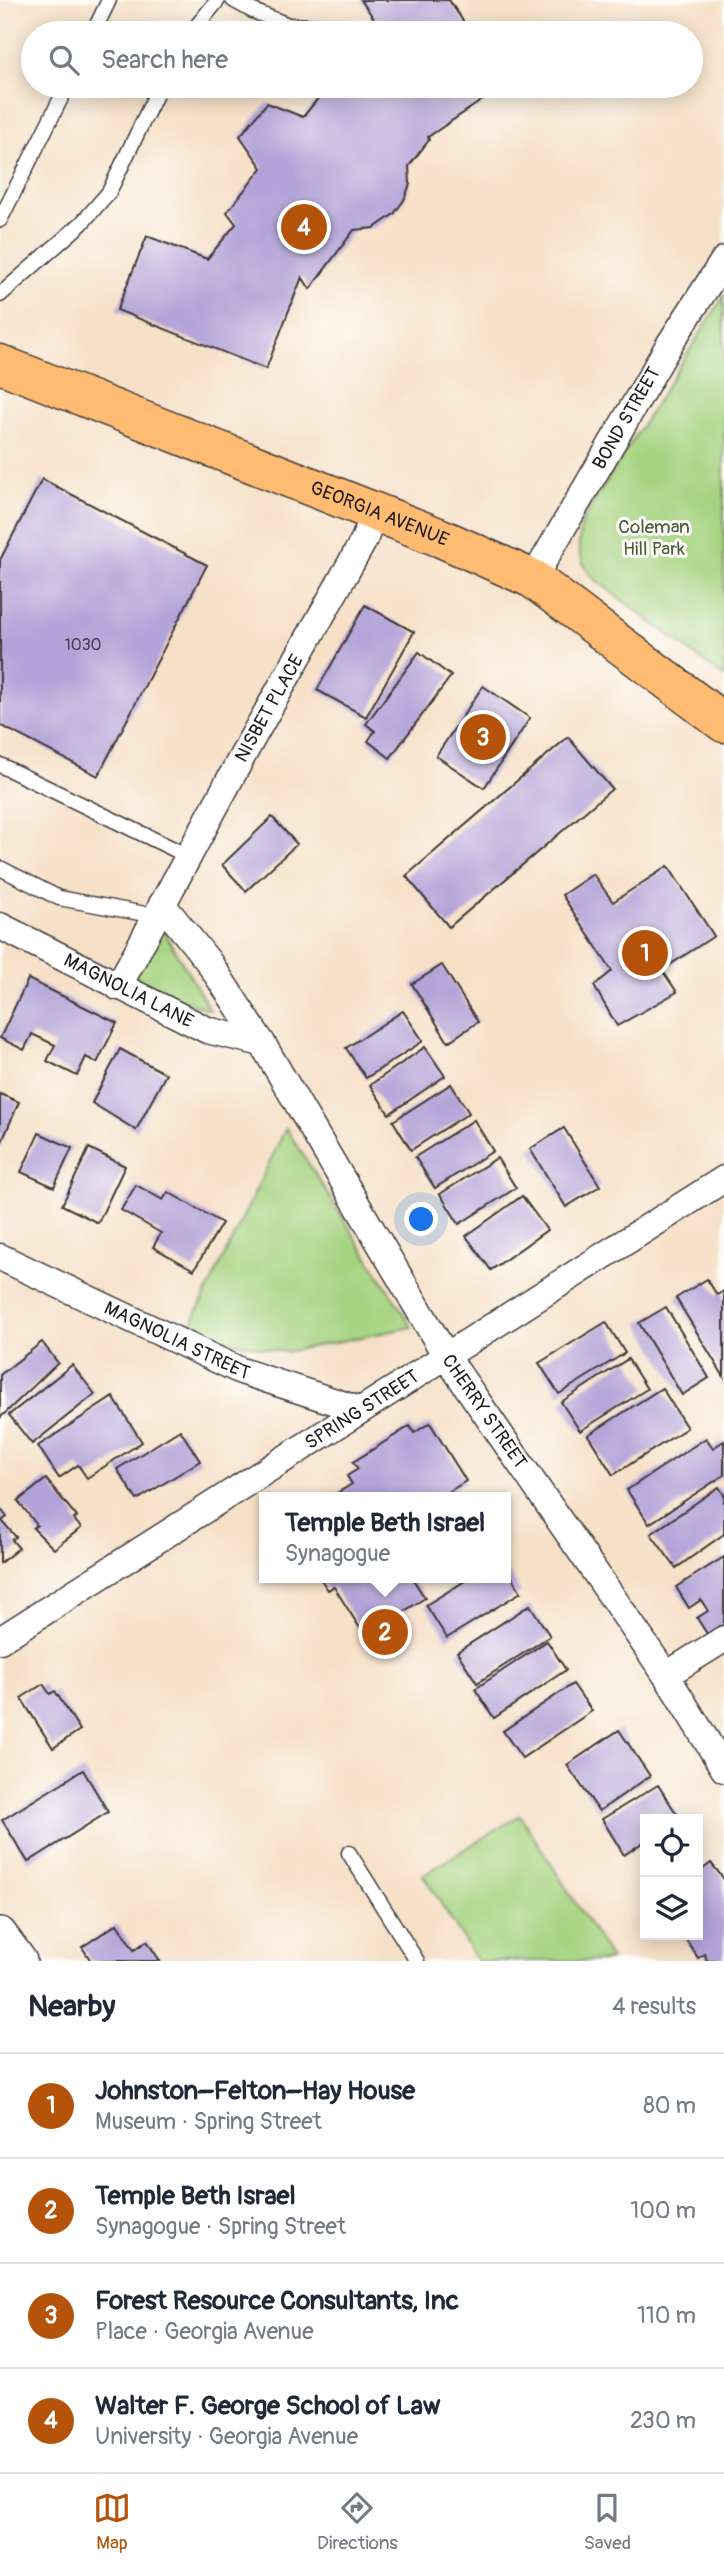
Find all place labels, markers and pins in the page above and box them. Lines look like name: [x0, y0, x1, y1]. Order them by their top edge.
pin: 4: [281, 201, 327, 253]
pin: 3: [460, 711, 506, 763]
pin: 1: [622, 927, 668, 979]
pin: 2: [362, 1606, 408, 1658]

